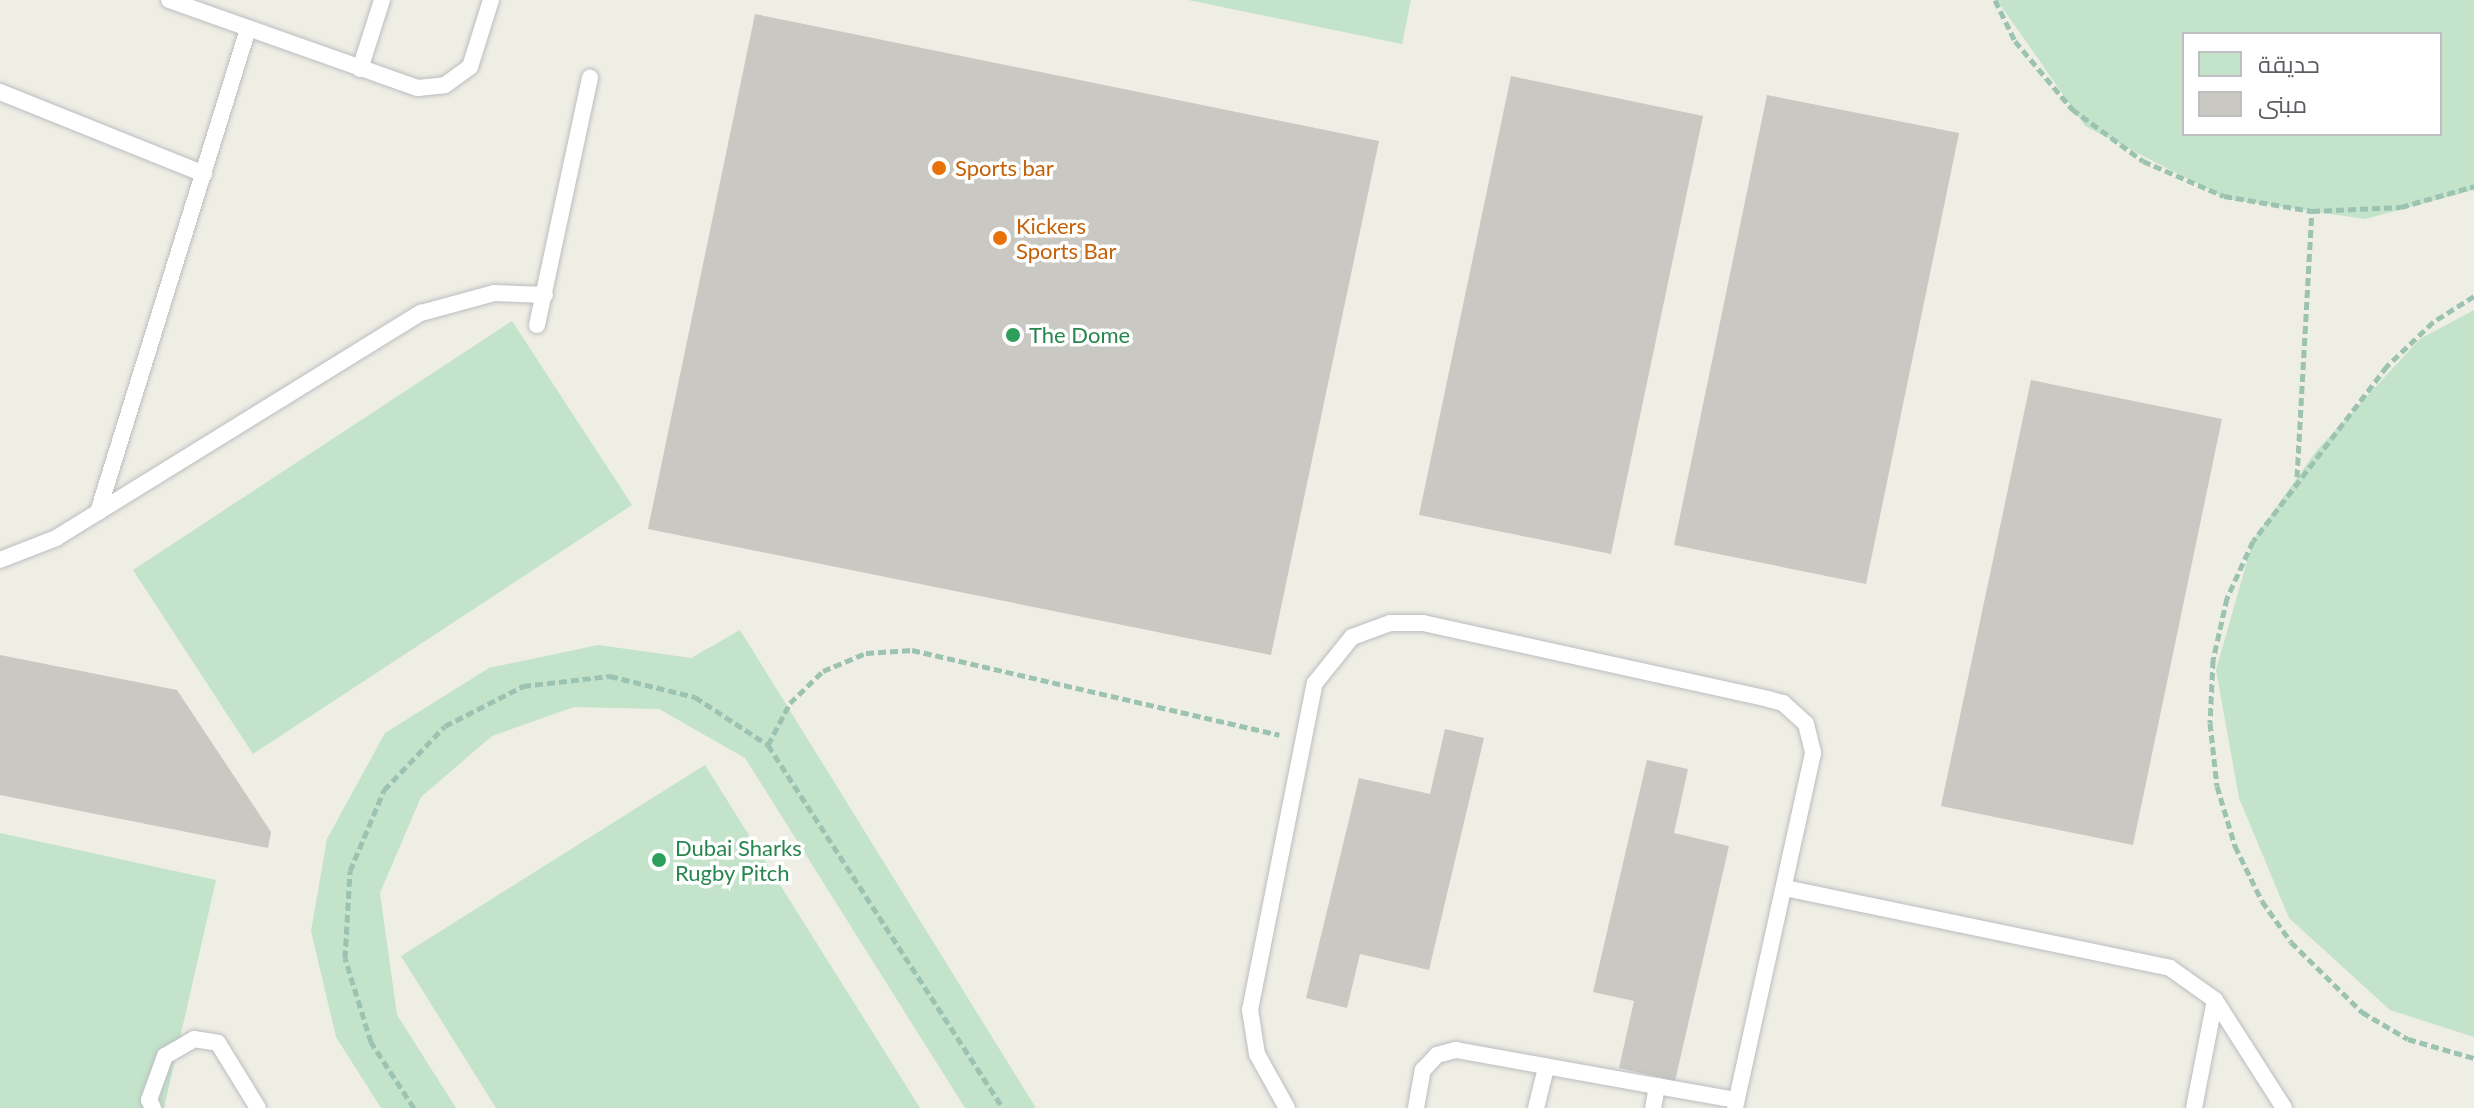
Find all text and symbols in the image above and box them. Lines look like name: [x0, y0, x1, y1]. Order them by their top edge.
legend: [2182, 32, 2442, 136]
text: حديقة: [2258, 49, 2320, 78]
text: مبنى: [2258, 89, 2307, 118]
place label: Sports bar: [955, 155, 1054, 181]
marker: Sports bar: [930, 159, 948, 177]
place label: Kickers Sports Bar: [1016, 212, 1117, 264]
marker: Kickers Sports Bar: [991, 229, 1009, 247]
place label: The Dome: [1029, 322, 1130, 348]
marker: The Dome: [1004, 326, 1022, 344]
place label: Dubai Sharks Rugby Pitch: [675, 834, 802, 886]
marker: Dubai Sharks Rugby Pitch: [650, 851, 668, 869]

